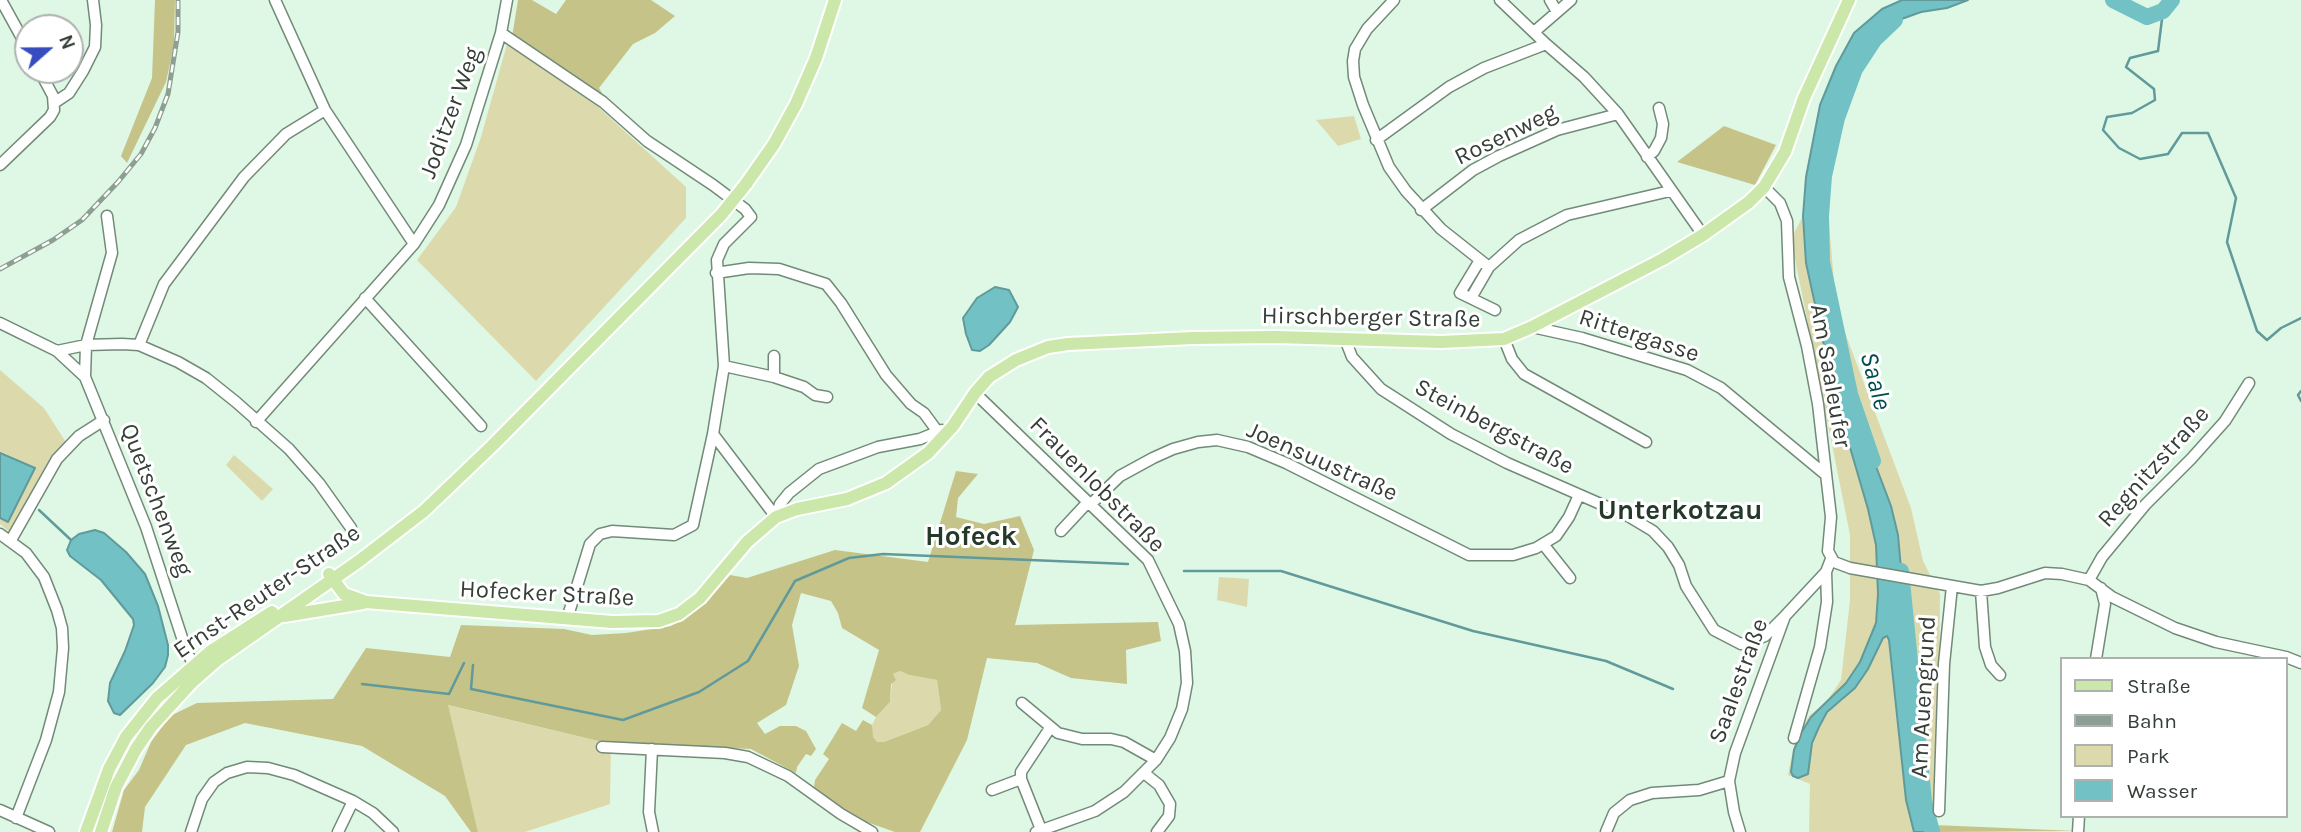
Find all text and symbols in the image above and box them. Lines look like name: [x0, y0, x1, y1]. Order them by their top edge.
north arrow: [14, 14, 84, 84]
text: N: [54, 32, 79, 52]
street label: Joditzer Weg: [414, 43, 488, 183]
street label: Rosenweg: [1450, 98, 1562, 172]
street label: Hirschberger Straße: [1261, 302, 1481, 334]
street label: Am Saaleufer: [1803, 302, 1857, 450]
street label: Rittergasse: [1575, 303, 1703, 369]
water label: Saale: [1852, 348, 1898, 414]
street label: Steinbergstraße: [1409, 373, 1579, 481]
street label: Regnitzstraße: [2092, 400, 2216, 534]
street label: Frauenlobstraße: [1023, 411, 1171, 559]
street label: Joensuustraße: [1242, 416, 1402, 508]
street label: Quetschenweg: [114, 420, 198, 580]
district label: Unterkotzau: [1598, 494, 1762, 528]
street label: Ernst-Reuter-Straße: [168, 519, 366, 665]
district label: Hofeck: [925, 520, 1017, 554]
street label: Hofecker Straße: [459, 575, 635, 613]
street label: Saalestraße: [1703, 615, 1775, 747]
street label: Am Auengrund: [1905, 615, 1943, 779]
legend: [2060, 657, 2287, 818]
text: Straße: [2127, 674, 2190, 698]
text: Bahn: [2127, 709, 2177, 733]
text: Park: [2127, 744, 2170, 768]
text: Wasser: [2127, 779, 2197, 803]

